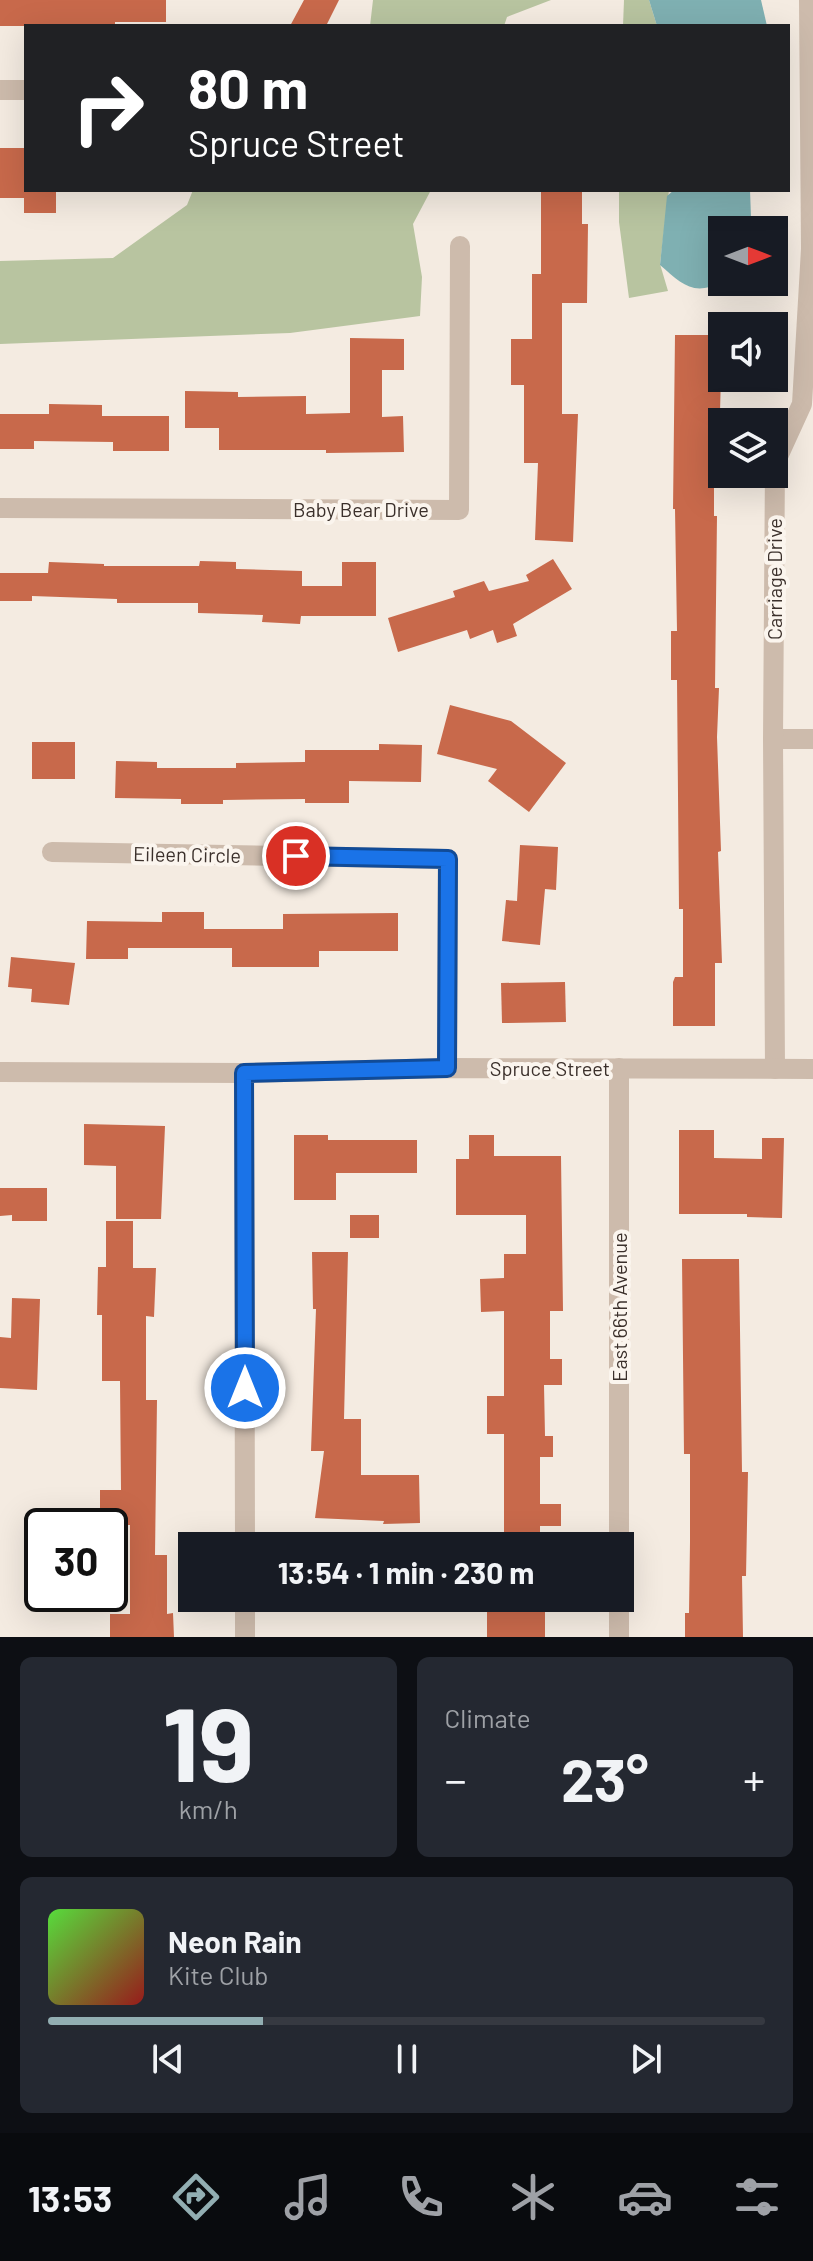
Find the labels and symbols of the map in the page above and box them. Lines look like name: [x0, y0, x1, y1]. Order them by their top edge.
north arrow: [708, 216, 788, 296]
street label: Baby Bear Drive: [293, 497, 429, 521]
street label: Carriage Drive: [762, 518, 786, 640]
pin: [262, 822, 330, 890]
street label: Eileen Circle: [133, 841, 241, 867]
street label: Spruce Street: [490, 1056, 610, 1080]
street label: East 66th Avenue: [607, 1232, 631, 1382]
position arrow: [203, 1346, 287, 1430]
speed limit sign: 30: [24, 1508, 128, 1612]

